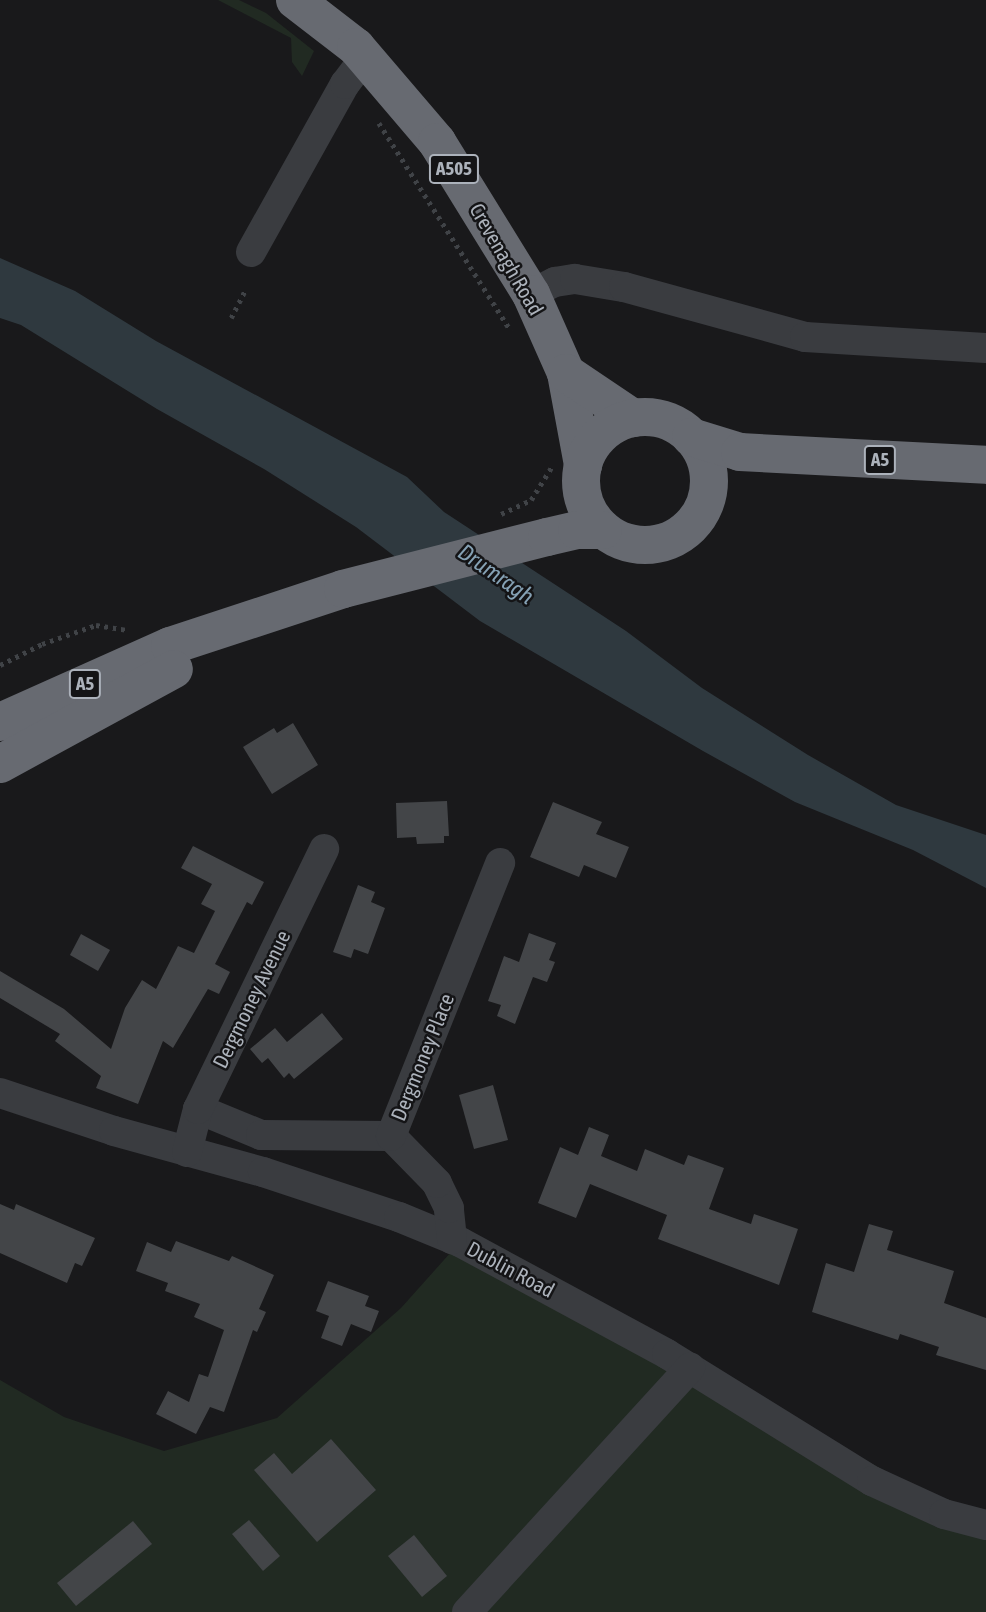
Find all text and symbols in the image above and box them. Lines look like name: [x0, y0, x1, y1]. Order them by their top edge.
road number: A505: [428, 154, 480, 184]
street label: Crevenagh Road: [465, 199, 549, 319]
road number: A5: [862, 444, 898, 475]
water label: Drumragh: [453, 538, 539, 610]
road number: A5: [68, 668, 102, 699]
street label: Dergmoney Avenue: [207, 926, 295, 1072]
street label: Dergmoney Place: [385, 990, 459, 1124]
street label: Dublin Road: [463, 1235, 559, 1303]

